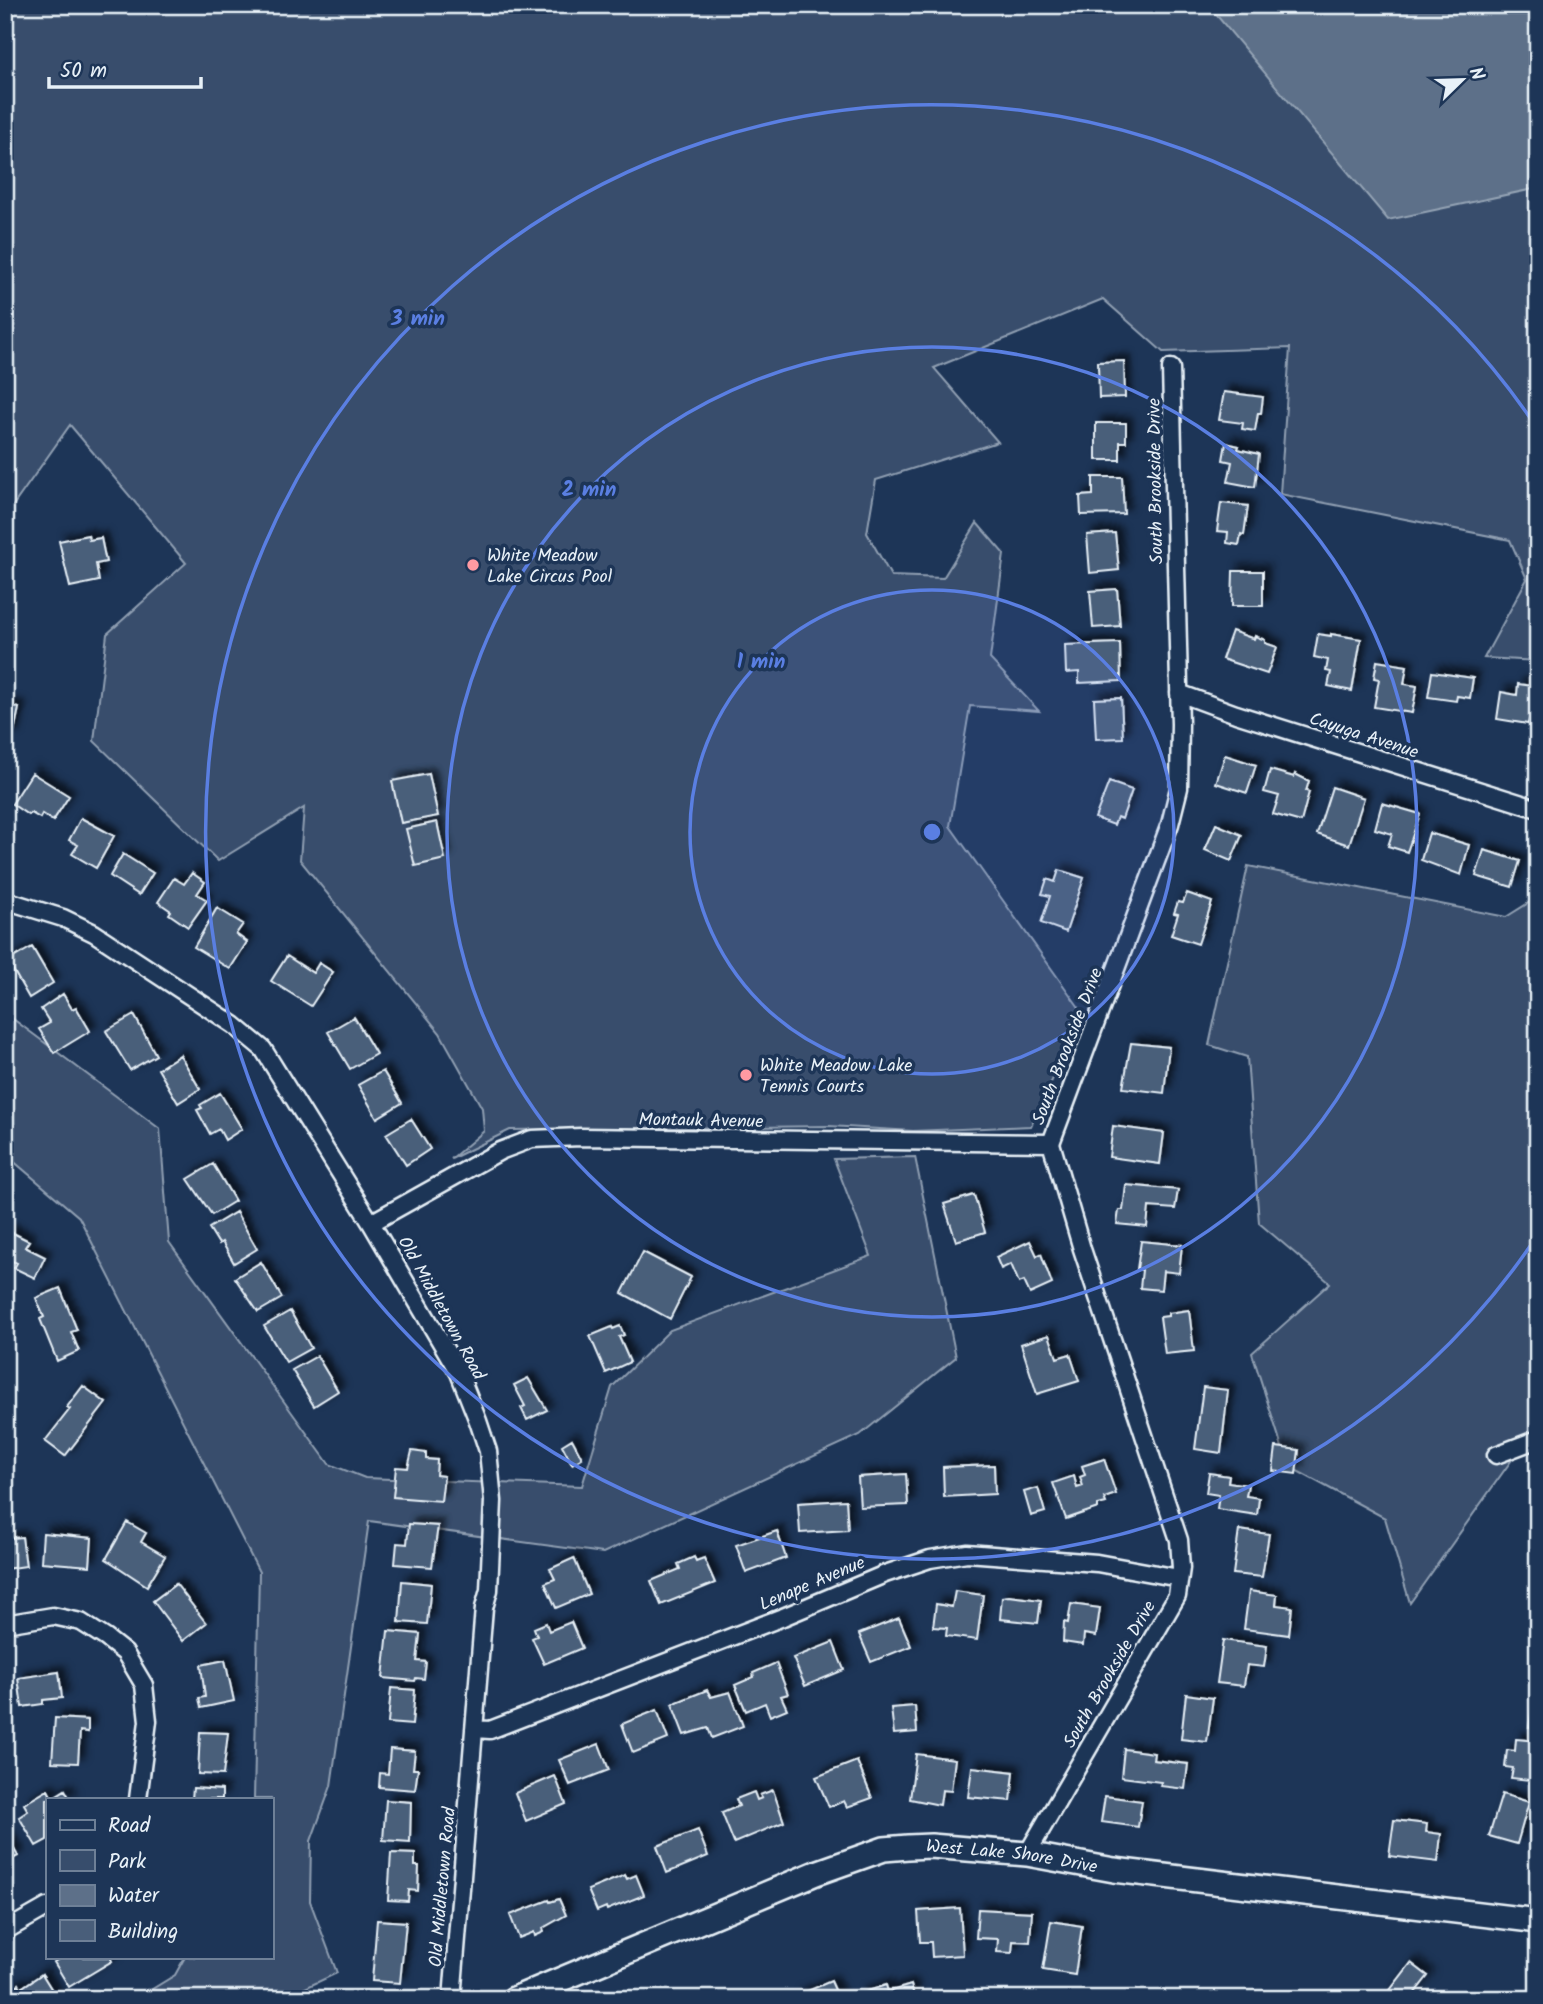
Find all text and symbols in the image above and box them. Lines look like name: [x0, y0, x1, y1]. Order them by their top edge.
scale bar: [49, 46, 201, 90]
north arrow: [1428, 46, 1498, 116]
text: 50 m: [60, 55, 107, 88]
text: N: [1460, 63, 1492, 86]
text: 3 min: [390, 303, 445, 336]
street label: South Brookside Drive: [1141, 398, 1172, 564]
text: 2 min: [562, 474, 616, 507]
place label: White Meadow Lake Circus Pool: [487, 542, 613, 592]
marker: White Meadow Lake Circus Pool: [465, 557, 481, 573]
text: 1 min: [737, 646, 785, 679]
street label: Cayuga Avenue: [1305, 705, 1422, 768]
centre of rings: [920, 820, 944, 844]
street label: South Brookside Drive: [1025, 964, 1112, 1129]
place label: White Meadow Lake Tennis Courts: [760, 1052, 912, 1102]
marker: White Meadow Lake Tennis Courts: [738, 1067, 754, 1083]
street label: Montauk Avenue: [638, 1106, 764, 1137]
street label: Old Middletown Road: [389, 1231, 493, 1387]
street label: Lenape Avenue: [755, 1549, 870, 1620]
street label: South Brookside Drive: [1056, 1596, 1164, 1754]
legend: [46, 1798, 273, 1958]
street label: Old Middletown Road: [422, 1805, 465, 1968]
text: Road: [108, 1810, 151, 1843]
street label: West Lake Shore Drive: [925, 1833, 1100, 1883]
text: Park: [108, 1846, 146, 1879]
text: Water: [108, 1880, 160, 1913]
text: Building: [108, 1916, 178, 1949]

